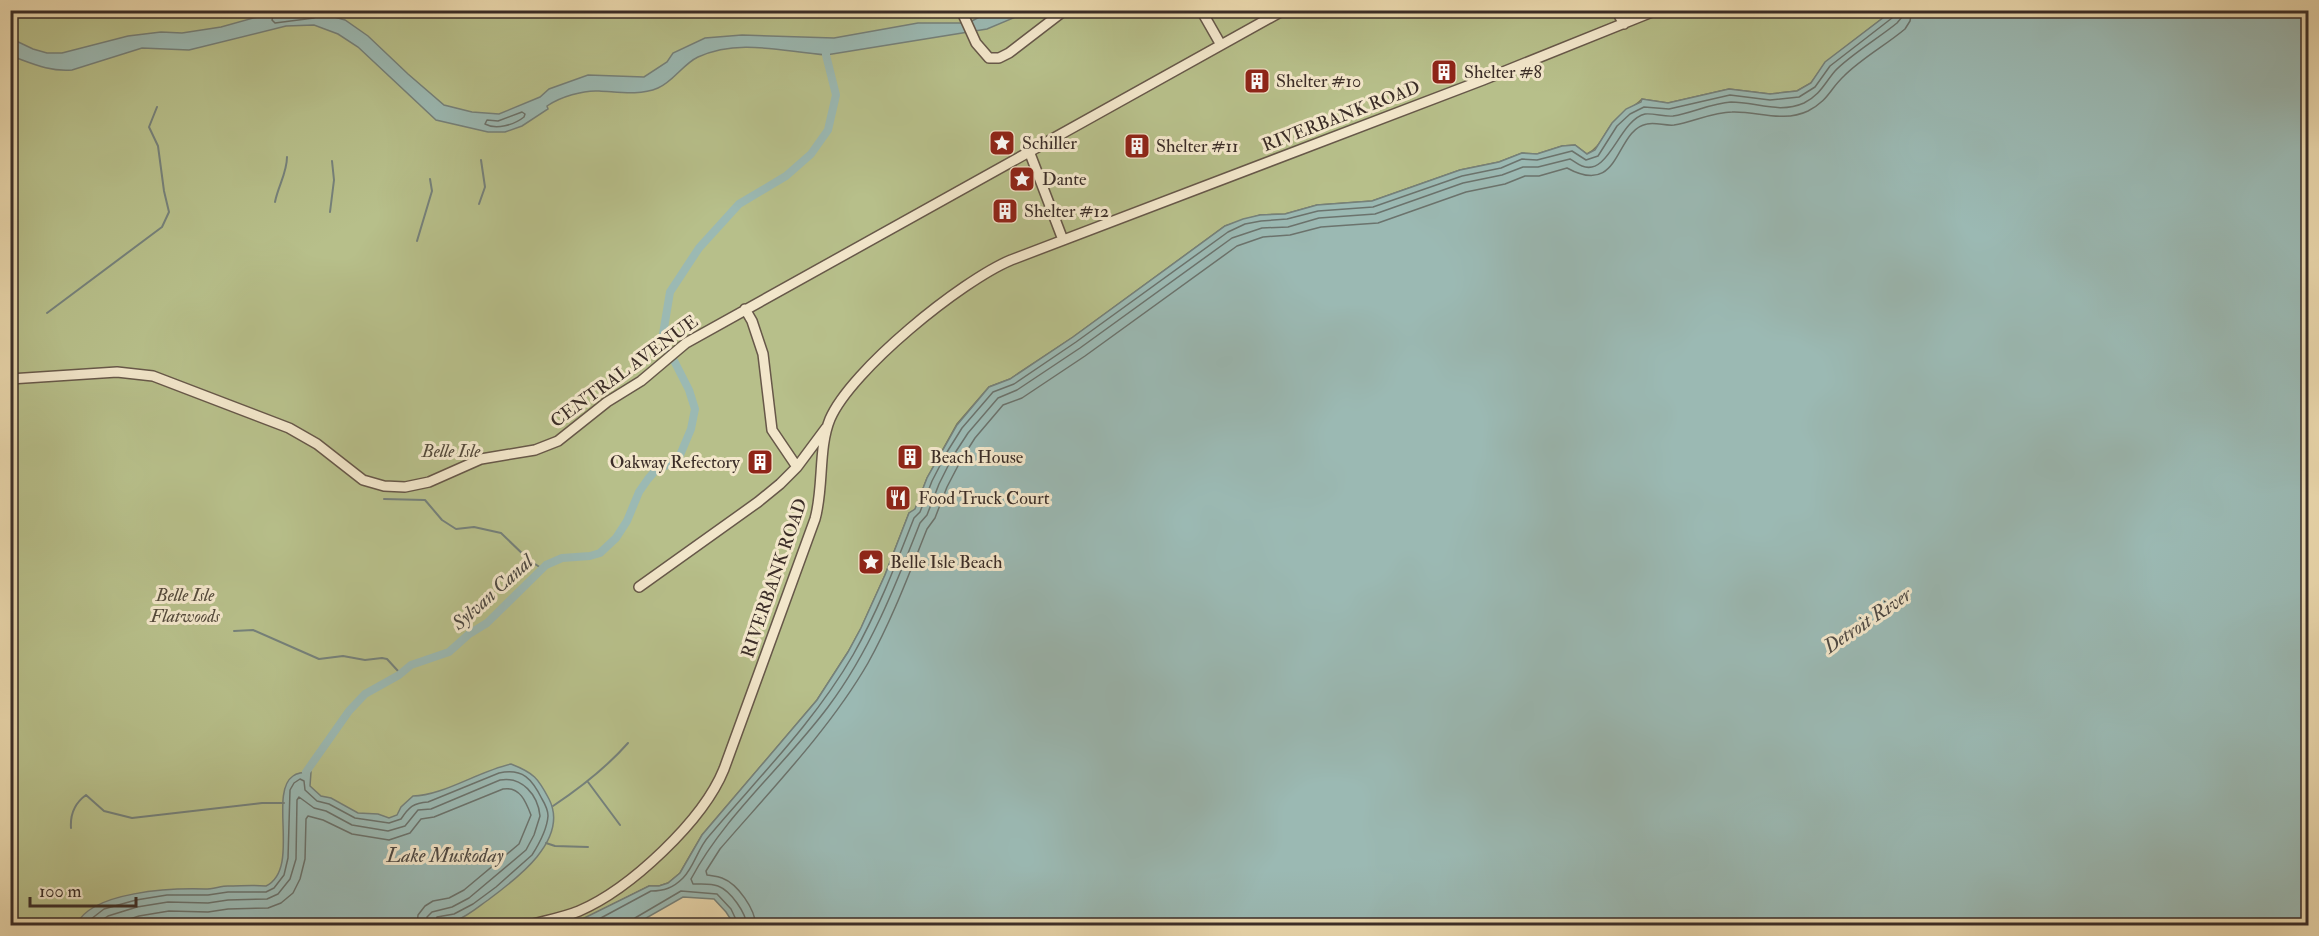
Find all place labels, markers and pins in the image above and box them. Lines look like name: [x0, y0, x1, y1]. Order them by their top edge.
building icon: Shelter #8: [1429, 57, 1459, 87]
place label: Shelter #8: [1464, 61, 1542, 84]
building icon: Shelter #10: [1242, 66, 1272, 96]
place label: Shelter #10: [1276, 70, 1361, 93]
place icon: Schiller: [987, 128, 1017, 158]
building icon: Shelter #11: [1122, 131, 1152, 161]
place label: Schiller: [1022, 132, 1077, 155]
place label: Shelter #11: [1156, 135, 1238, 158]
place icon: Dante: [1007, 164, 1037, 194]
place label: Dante: [1042, 168, 1087, 191]
building icon: Shelter #12: [990, 196, 1020, 226]
place label: Shelter #12: [1024, 200, 1109, 223]
building icon: Beach House: [895, 442, 925, 472]
place label: Beach House: [930, 446, 1024, 469]
building icon: Oakway Refectory: [745, 447, 775, 477]
place label: Oakway Refectory: [610, 451, 741, 474]
restaurant icon: Food Truck Court: [883, 483, 913, 513]
place label: Food Truck Court: [918, 487, 1050, 510]
place icon: Belle Isle Beach: [856, 547, 886, 577]
place label: Belle Isle Beach: [890, 551, 1003, 574]

